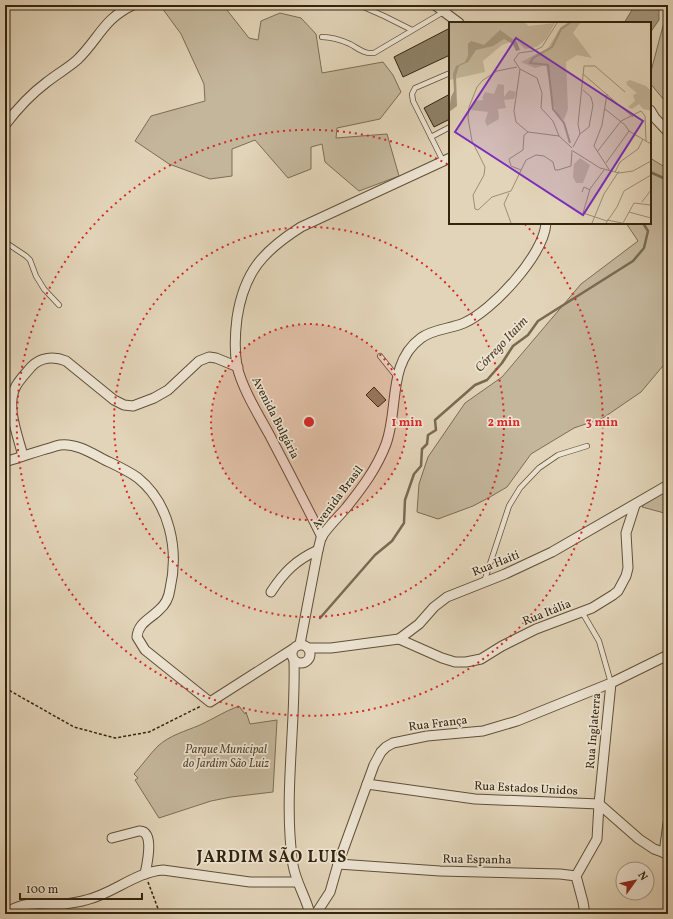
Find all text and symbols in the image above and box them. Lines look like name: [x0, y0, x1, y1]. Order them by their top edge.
inset map: [449, 22, 651, 224]
water label: Córrego Itaim: [471, 313, 533, 377]
street label: Avenida Bulgária: [247, 374, 303, 462]
centre of rings: [302, 415, 316, 429]
text: 1 min: [392, 415, 423, 431]
text: 2 min: [488, 415, 520, 431]
text: 3 min: [586, 415, 618, 431]
street label: Avenida Brasil: [309, 462, 368, 533]
street label: Rua Haiti: [470, 547, 522, 581]
street label: Rua Itália: [520, 596, 574, 630]
street label: Rua Inglaterra: [583, 692, 605, 770]
street label: Rua França: [408, 712, 468, 736]
park label: Parque Municipal do Jardim São Luiz: [183, 742, 269, 772]
street label: Rua Estados Unidos: [474, 778, 578, 800]
district label: JARDIM SÃO LUIS: [196, 846, 347, 869]
street label: Rua Espanha: [442, 851, 512, 869]
north arrow: [615, 861, 655, 901]
text: N: [634, 869, 651, 884]
scale bar: [20, 875, 142, 901]
text: 100 m: [26, 882, 59, 898]

